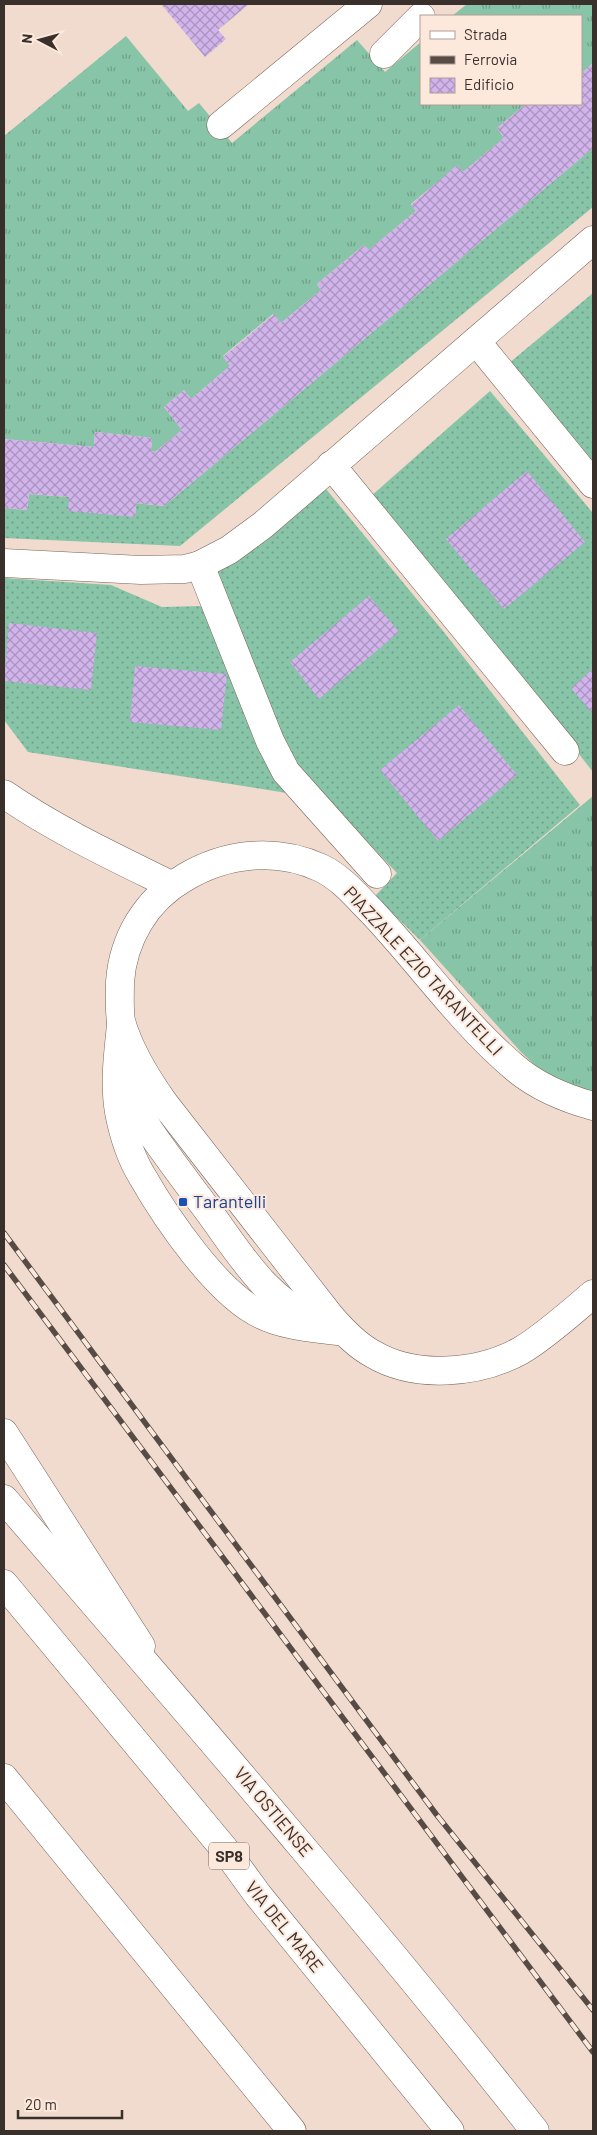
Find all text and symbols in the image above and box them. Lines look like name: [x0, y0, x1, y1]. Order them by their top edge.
north arrow: [15, 15, 65, 65]
legend: [420, 15, 582, 105]
text: Strada: [464, 25, 507, 43]
text: N: [18, 33, 36, 44]
text: Ferrovia: [464, 50, 517, 68]
text: Edificio: [464, 75, 514, 93]
street label: PIAZZALE EZIO TARANTELLI: [339, 881, 508, 1060]
place label: Tarantelli: [193, 1190, 266, 1212]
marker: Tarantelli: [177, 1196, 189, 1208]
street label: VIA OSTIENSE: [230, 1762, 318, 1861]
road number: SP8: [209, 1842, 249, 1870]
street label: VIA DEL MARE: [241, 1876, 328, 1977]
scale bar: [18, 2088, 121, 2120]
text: 20 m: [25, 2095, 57, 2113]

